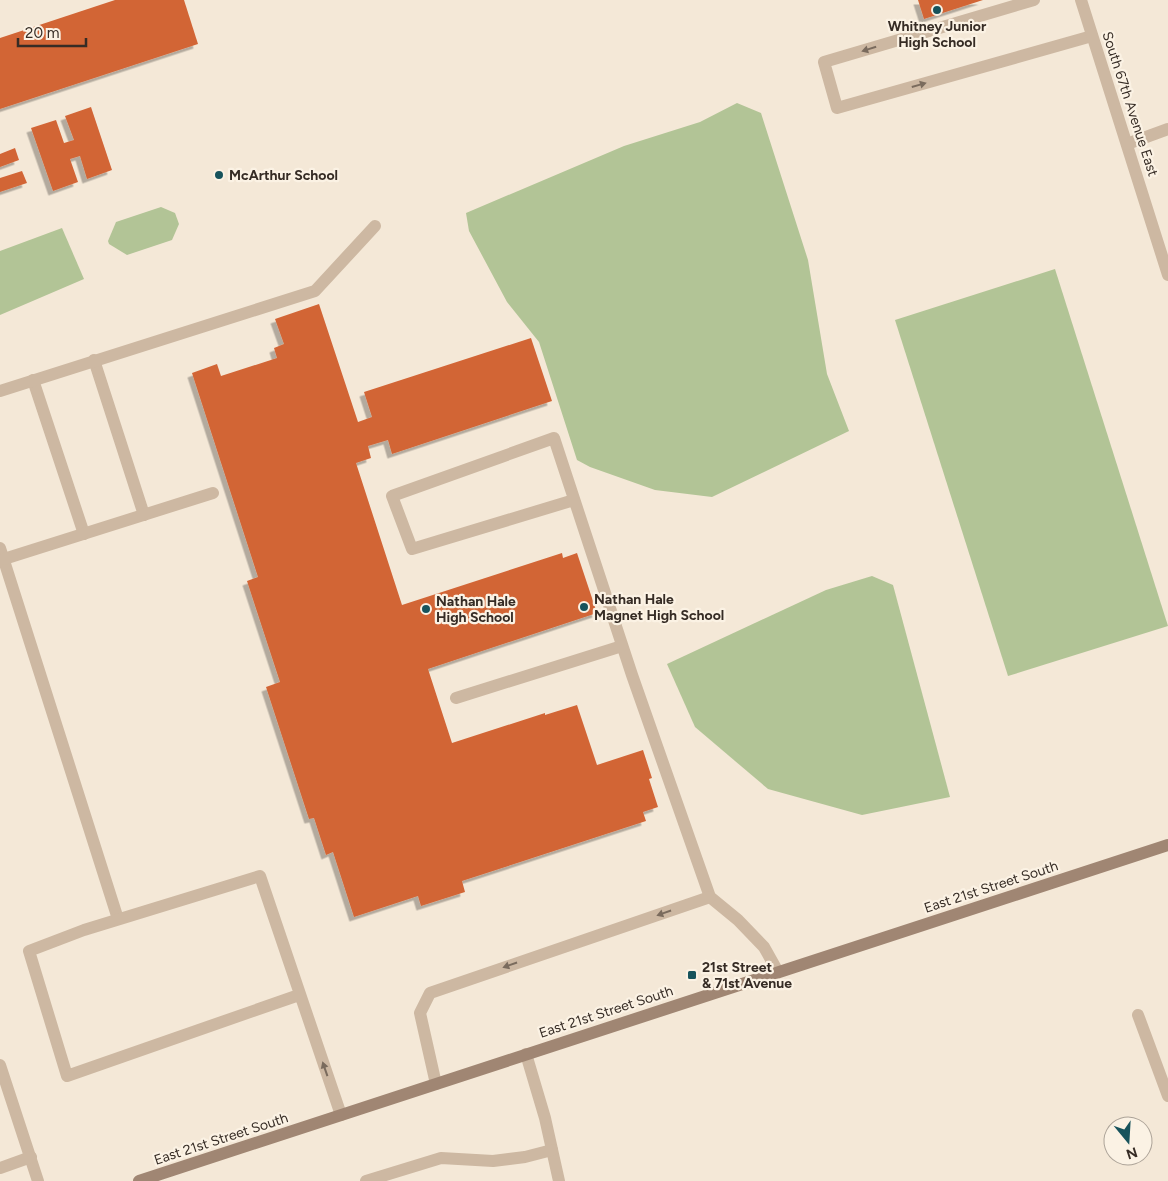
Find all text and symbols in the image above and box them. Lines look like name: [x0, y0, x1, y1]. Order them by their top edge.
marker: Whitney Junior High School: [931, 4, 943, 16]
scale bar: [18, 15, 85, 47]
place label: Whitney Junior High School: [888, 18, 987, 51]
text: 20 m: [25, 24, 59, 42]
street label: South 67th Avenue East: [1099, 30, 1161, 178]
one-way arrow: [862, 45, 877, 53]
one-way arrow: [912, 81, 927, 89]
place label: McArthur School: [229, 167, 338, 184]
marker: McArthur School: [213, 169, 225, 181]
place label: Nathan Hale Magnet High School: [594, 591, 724, 624]
place label: Nathan Hale High School: [436, 593, 516, 626]
marker: Nathan Hale Magnet High School: [578, 601, 590, 613]
marker: Nathan Hale High School: [420, 603, 432, 615]
street label: East 21st Street South: [922, 857, 1060, 917]
one-way arrow: [657, 910, 672, 917]
place label: 21st Street & 71st Avenue: [702, 959, 792, 992]
one-way arrow: [503, 962, 518, 970]
marker: 21st Street & 71st Avenue: [686, 969, 698, 981]
street label: East 21st Street South: [537, 982, 675, 1042]
one-way arrow: [321, 1062, 329, 1077]
street label: East 21st Street South: [152, 1109, 290, 1169]
north arrow: [1103, 1116, 1153, 1166]
text: N: [1124, 1143, 1140, 1163]

